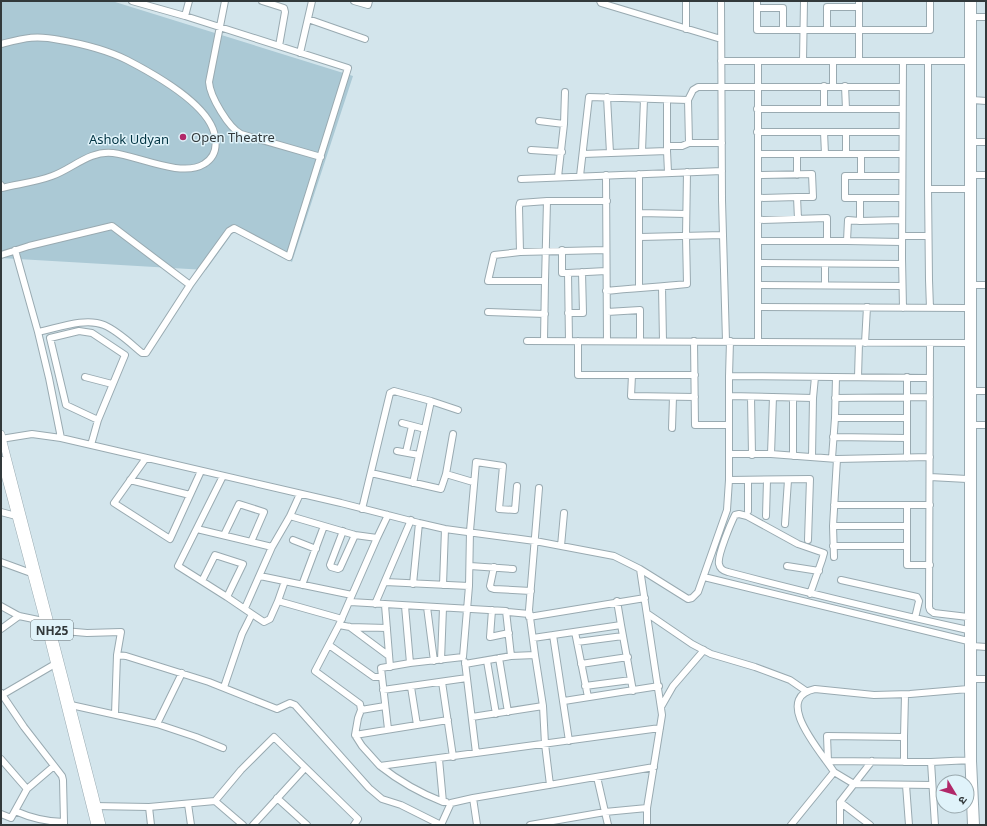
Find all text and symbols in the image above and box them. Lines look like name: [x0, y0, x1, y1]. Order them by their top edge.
place label: Open Theatre: [191, 128, 275, 146]
park label: Ashok Udyan: [89, 130, 169, 148]
marker: Open Theatre: [178, 132, 188, 142]
road number: NH25: [31, 620, 73, 640]
north arrow: [935, 774, 975, 814]
text: उ: [955, 793, 971, 808]

